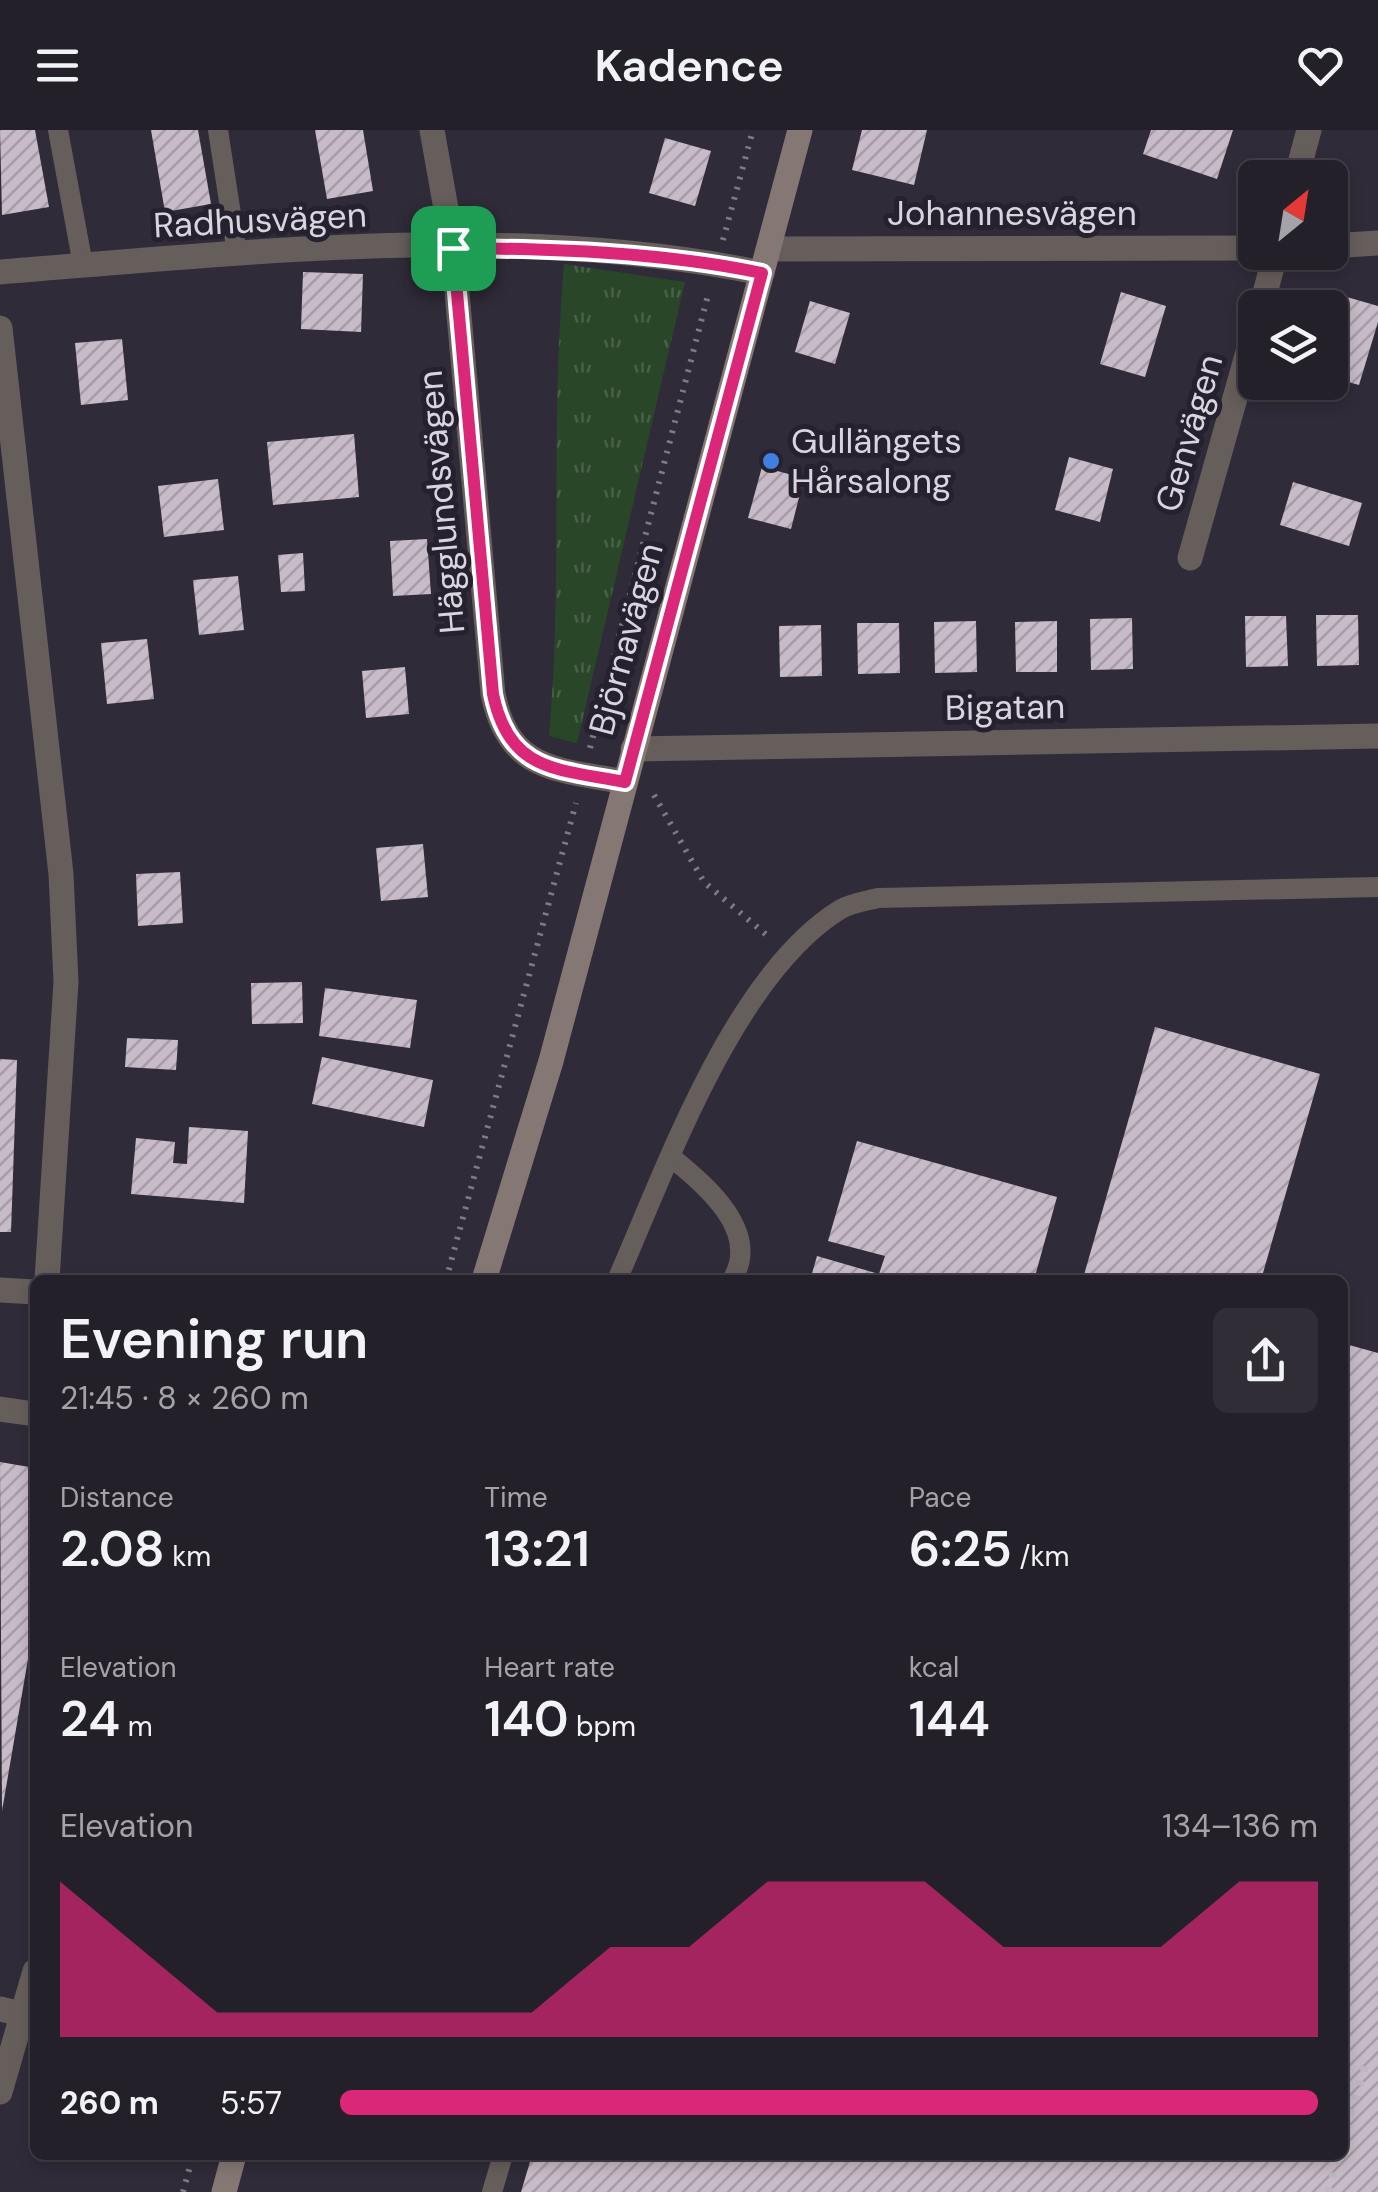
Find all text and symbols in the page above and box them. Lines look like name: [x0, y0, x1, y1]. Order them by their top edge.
text: Kadence: [594, 36, 784, 95]
icon: menu: [30, 38, 85, 93]
icon: heart: [1293, 38, 1348, 93]
north arrow: [1238, 160, 1348, 270]
map controls: [1238, 160, 1348, 400]
street label: Johannesvägen: [887, 190, 1137, 236]
street label: Radhusvägen: [152, 191, 368, 249]
pin: [411, 206, 496, 291]
icon: arrive: [426, 221, 481, 276]
button: layers: [1238, 290, 1348, 400]
street label: Genvägen: [1145, 349, 1233, 517]
street label: Hägglundsvägen: [407, 369, 475, 635]
place label: Gullängets Hårsalong: [791, 418, 962, 504]
marker: Gullängets Hårsalong: [760, 450, 782, 472]
street label: Björnavägen: [578, 538, 674, 740]
street label: Bigatan: [944, 683, 1066, 731]
text: Evening run: [60, 1303, 368, 1375]
button: share: [1213, 1308, 1318, 1413]
text: 21:45 · 8 × 260 m: [60, 1377, 309, 1419]
text: Distance: [60, 1479, 174, 1516]
text: Time: [484, 1479, 548, 1516]
text: Pace: [909, 1479, 971, 1516]
text: 2.08: [60, 1516, 165, 1582]
text: 13:21: [484, 1516, 590, 1582]
text: 6:25: [909, 1516, 1012, 1582]
text: km: [165, 1538, 211, 1575]
text: /km: [1012, 1538, 1070, 1575]
text: Elevation: [60, 1649, 177, 1686]
text: Heart rate: [484, 1649, 615, 1686]
text: kcal: [909, 1649, 959, 1686]
text: 24: [60, 1686, 120, 1752]
text: 140: [484, 1686, 569, 1752]
text: 144: [909, 1686, 990, 1752]
text: m: [120, 1708, 153, 1745]
text: bpm: [569, 1708, 636, 1745]
text: Elevation: [60, 1805, 193, 1847]
text: 134–136 m: [1162, 1805, 1318, 1847]
text: 260 m: [60, 2082, 159, 2124]
text: 5:57: [220, 2082, 282, 2124]

